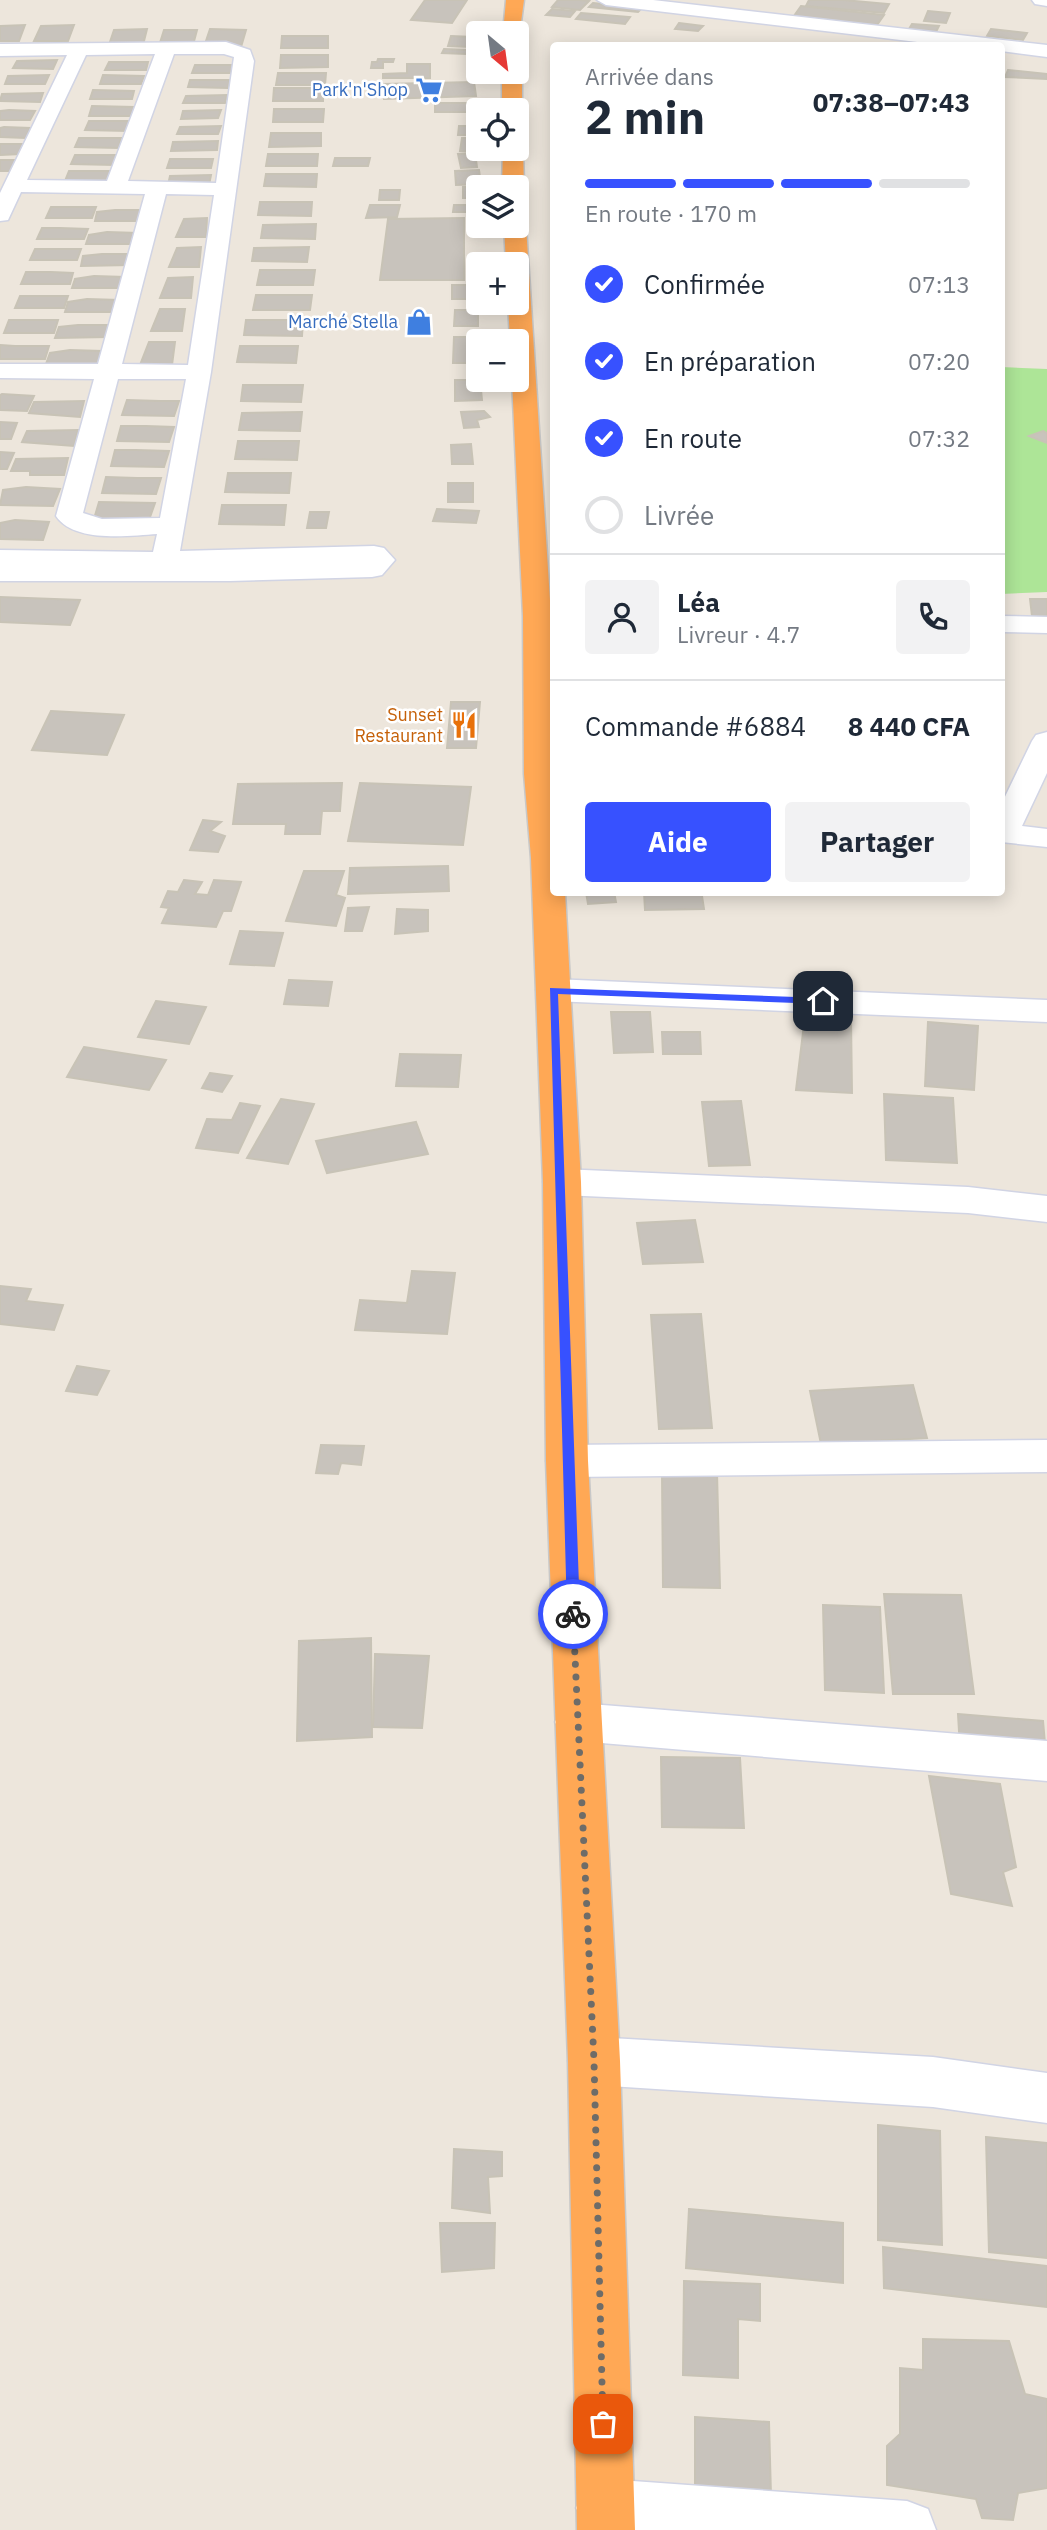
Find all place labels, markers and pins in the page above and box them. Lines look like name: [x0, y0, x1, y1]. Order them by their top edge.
supermarket icon: Park'n'Shop: [414, 75, 444, 105]
place label: Park'n'Shop: [312, 78, 408, 101]
shop icon: Marché Stella: [404, 307, 434, 337]
place label: Marché Stella: [288, 310, 398, 333]
place label: Sunset Restaurant: [354, 703, 443, 747]
restaurant icon: Sunset Restaurant: [449, 710, 479, 740]
pin: [793, 971, 853, 1031]
pin: [573, 2394, 633, 2454]

